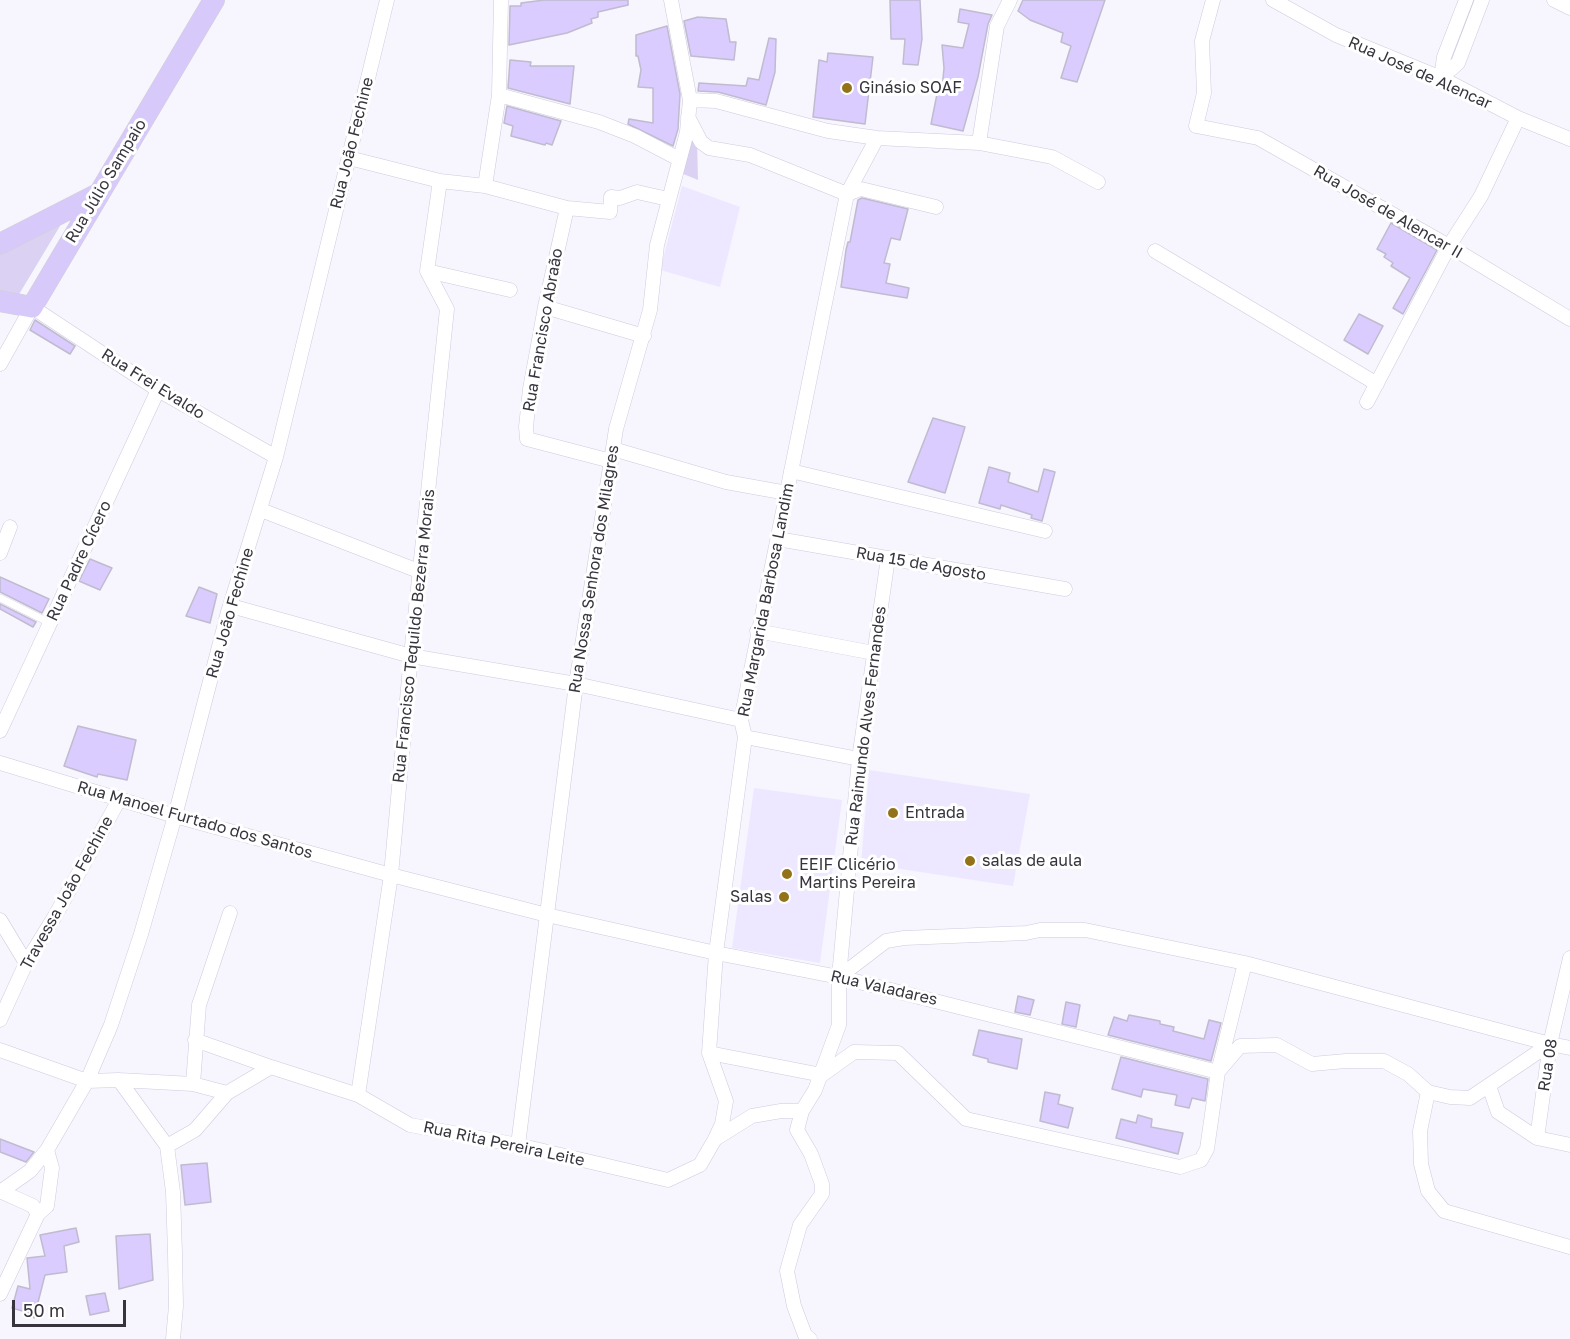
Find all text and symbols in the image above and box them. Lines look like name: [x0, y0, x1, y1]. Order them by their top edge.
street label: Rua José de Alencar: [1345, 33, 1495, 113]
street label: Rua João Fechine: [326, 75, 378, 211]
place label: Ginásio SOAF: [859, 78, 962, 98]
marker: Ginásio SOAF: [840, 81, 854, 95]
street label: Rua Júlio Sampaio: [61, 116, 151, 246]
street label: Rua José de Alencar II: [1310, 161, 1466, 263]
street label: Rua Francisco Abraão: [519, 247, 567, 413]
street label: Rua Frei Evaldo: [98, 345, 208, 423]
street label: Rua Nossa Senhora dos Milagres: [565, 444, 623, 694]
street label: Rua Margarida Barbosa Landim: [734, 481, 798, 719]
street label: Rua Francisco Tequildo Bezerra Morais: [389, 488, 439, 784]
street label: Rua Padre Cícero: [43, 498, 115, 624]
street label: Rua 15 de Agosto: [854, 543, 988, 585]
street label: Rua João Fechine: [202, 545, 258, 681]
street label: Rua Raimundo Alves Fernandes: [842, 605, 890, 847]
street label: Rua Manoel Furtado dos Santos: [75, 777, 315, 863]
place label: Entrada: [905, 803, 965, 823]
marker: Entrada: [886, 806, 900, 820]
street label: Travessa João Fechine: [17, 813, 117, 973]
place label: salas de aula: [982, 851, 1082, 871]
marker: salas de aula: [963, 854, 977, 868]
place label: EEIF Clicério Martins Pereira: [799, 855, 916, 893]
marker: EEIF Clicério Martins Pereira: [780, 867, 794, 881]
place label: Salas: [730, 887, 772, 907]
marker: Salas: [777, 890, 791, 904]
street label: Rua Valadares: [829, 966, 939, 1010]
street label: Rua 08: [1534, 1037, 1562, 1093]
street label: Rua Rita Pereira Leite: [422, 1118, 586, 1170]
scale bar: [15, 1288, 129, 1326]
text: 50 m: [23, 1299, 65, 1321]

